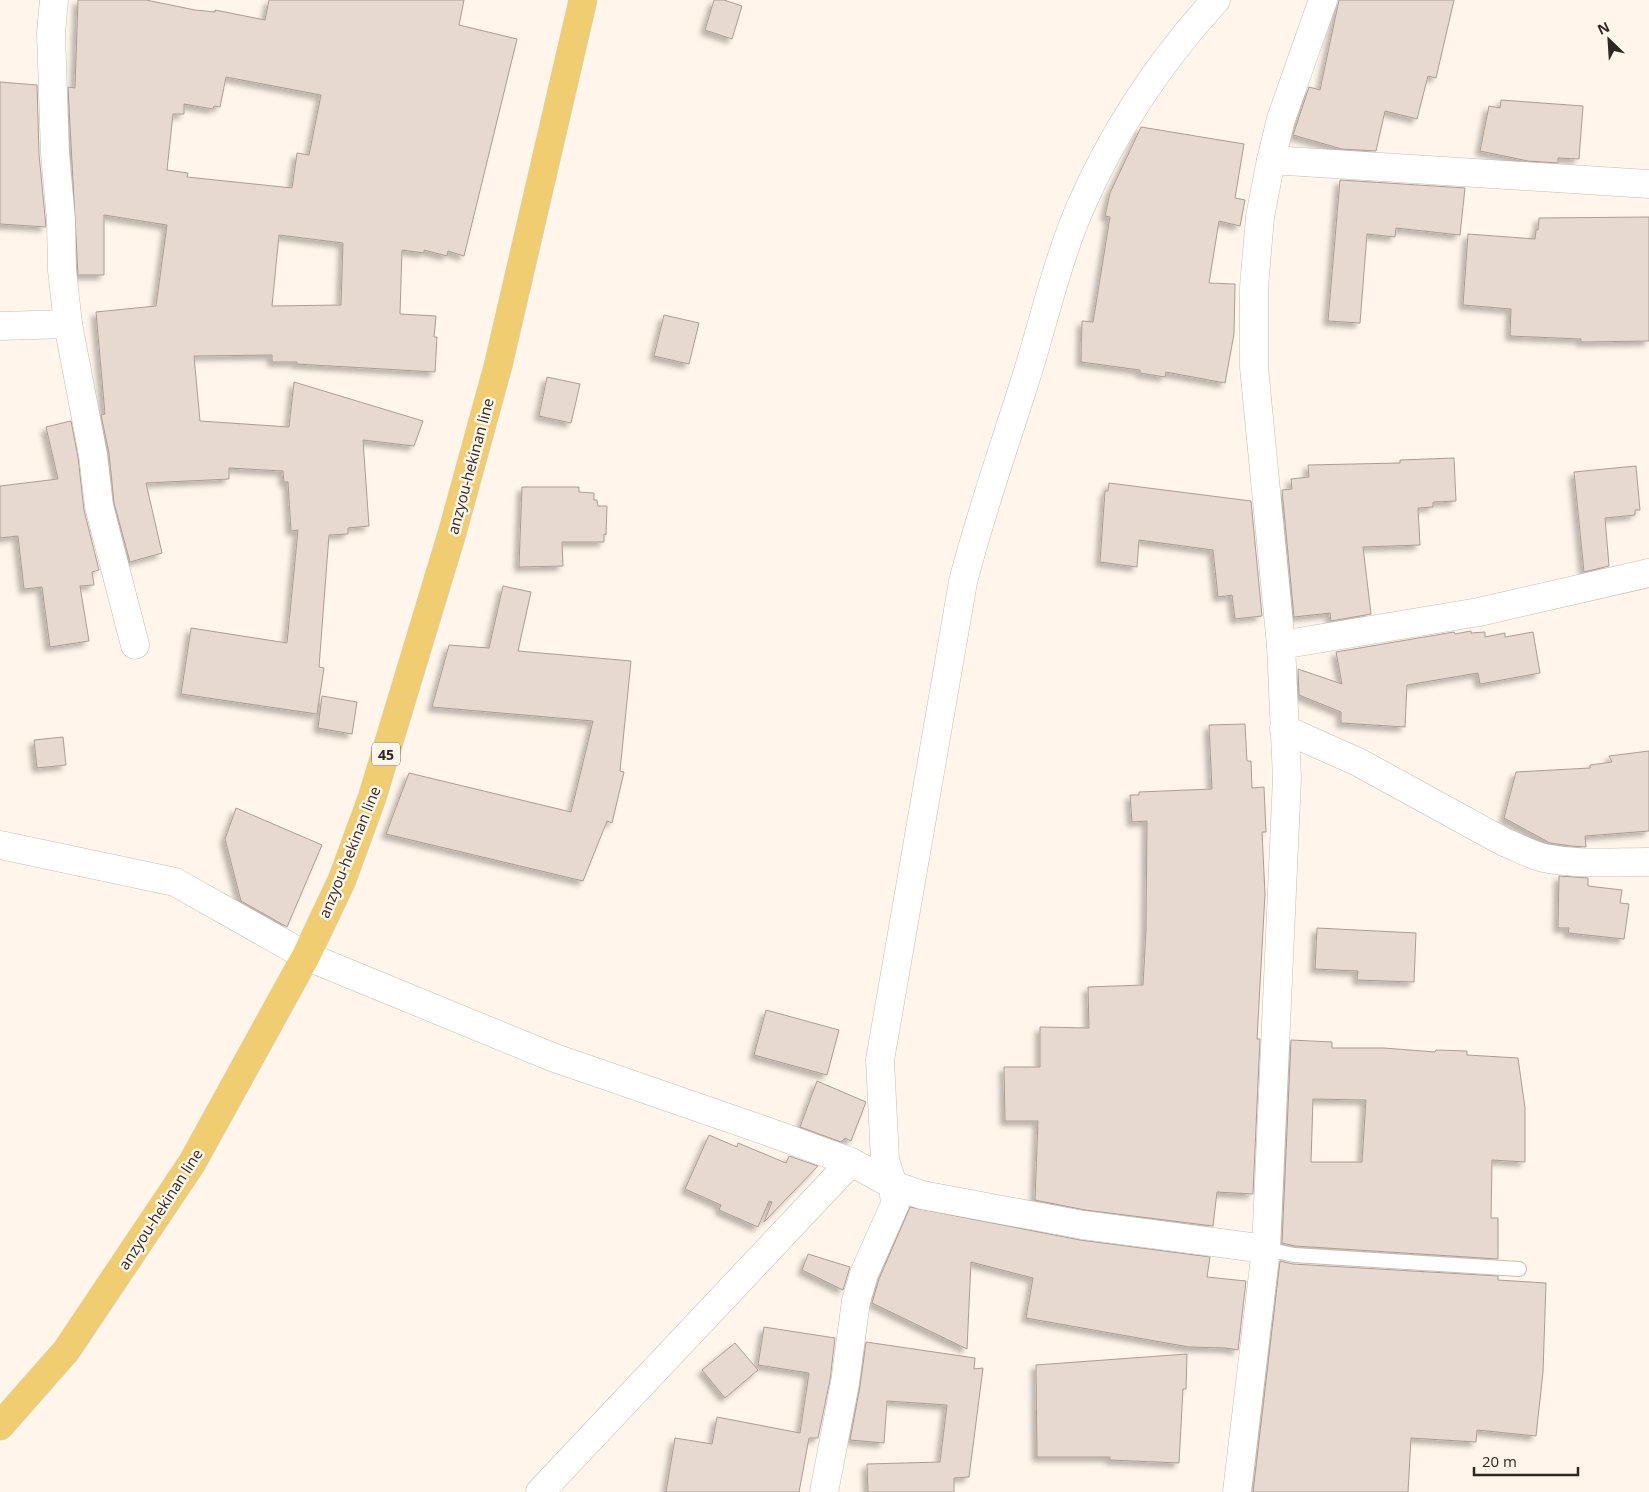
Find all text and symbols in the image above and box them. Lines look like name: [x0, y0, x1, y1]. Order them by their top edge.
north arrow: [1584, 15, 1634, 65]
text: N: [1594, 17, 1612, 39]
street label: anzyou-hekinan line: [442, 396, 498, 536]
road number: 45: [372, 742, 400, 766]
street label: anzyou-hekinan line: [313, 783, 385, 921]
street label: anzyou-hekinan line: [113, 1145, 207, 1273]
scale bar: [1474, 1444, 1578, 1476]
text: 20 m: [1482, 1451, 1517, 1471]

